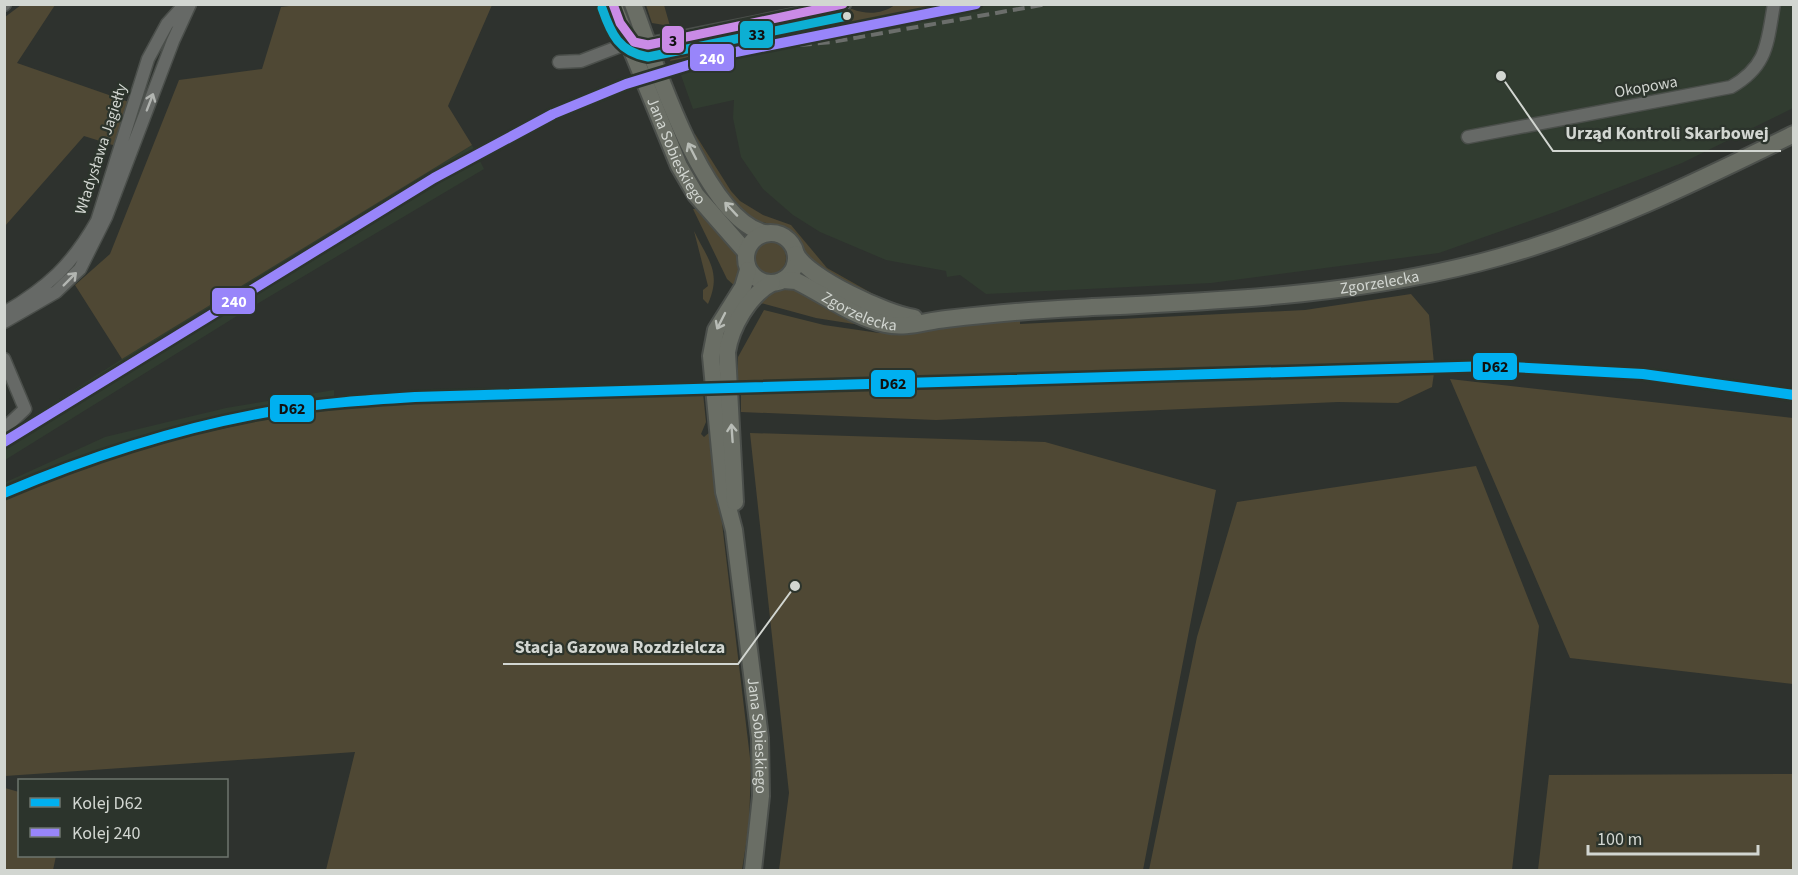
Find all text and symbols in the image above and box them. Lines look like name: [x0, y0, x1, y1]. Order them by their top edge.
unlabelled marker: [841, 10, 853, 22]
line badge: 33: [739, 20, 774, 49]
text: 33: [749, 24, 765, 46]
line badge: 3: [661, 25, 685, 54]
text: 3: [669, 30, 677, 52]
line badge: 240: [689, 43, 735, 72]
text: 240: [699, 48, 725, 70]
street label: Okopowa: [1613, 71, 1679, 103]
street label: Władysława Jagiełły: [69, 80, 133, 217]
one-way arrow: [145, 93, 156, 112]
street label: Jana Sobieskiego: [641, 94, 711, 210]
callout: Urząd Kontroli Skarbowej: [1553, 115, 1781, 151]
text: Urząd Kontroli Skarbowej: [1565, 121, 1769, 146]
one-way arrow: [686, 142, 698, 160]
one-way arrow: [724, 201, 738, 216]
street label: Zgorzelecka: [1338, 265, 1421, 300]
one-way arrow: [63, 271, 78, 286]
street label: Zgorzelecka: [818, 286, 898, 337]
line badge: 240: [211, 287, 256, 315]
text: 240: [221, 291, 247, 313]
one-way arrow: [715, 312, 727, 329]
line badge: D62: [1472, 352, 1518, 381]
text: D62: [1481, 356, 1509, 378]
line badge: D62: [870, 369, 916, 398]
text: D62: [879, 373, 907, 395]
line badge: D62: [269, 394, 315, 423]
text: D62: [278, 398, 306, 420]
one-way arrow: [726, 424, 737, 444]
callout: Stacja Gazowa Rozdzielcza: [503, 628, 738, 664]
text: Stacja Gazowa Rozdzielcza: [515, 635, 725, 660]
street label: Jana Sobieskiego: [742, 676, 772, 794]
legend: [18, 779, 228, 857]
text: Kolej D62: [72, 791, 143, 816]
scale bar: [1588, 818, 1758, 856]
text: Kolej 240: [72, 821, 141, 846]
text: 100 m: [1597, 827, 1642, 852]

